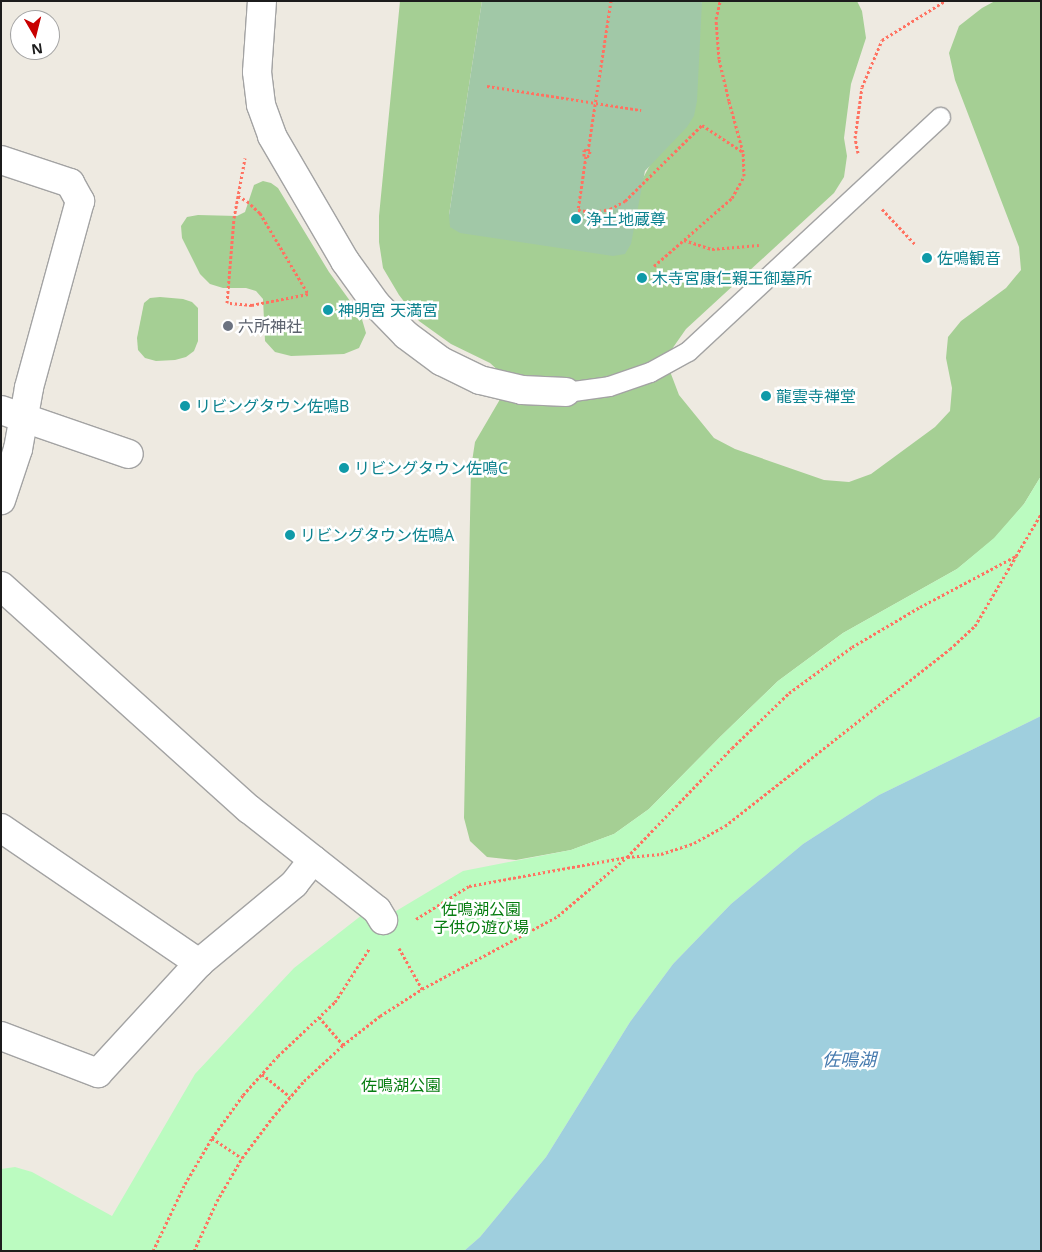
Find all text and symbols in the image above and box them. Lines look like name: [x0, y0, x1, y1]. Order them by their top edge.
north arrow: [10, 10, 60, 60]
text: N: [30, 39, 44, 60]
place label: 浄土地蔵尊: [586, 209, 666, 229]
marker: 浄土地蔵尊: [570, 213, 582, 225]
place label: 佐鳴観音: [937, 248, 1001, 268]
marker: 佐鳴観音: [921, 252, 933, 264]
place label: 木寺宮康仁親王御墓所: [652, 268, 812, 288]
marker: 木寺宮康仁親王御墓所: [636, 272, 648, 284]
place label: 神明宮 天満宮: [338, 300, 438, 320]
marker: 神明宮 天満宮: [322, 304, 334, 316]
place label: 六所神社: [238, 316, 302, 336]
marker: 六所神社: [222, 320, 234, 332]
place label: 龍雲寺禅堂: [776, 386, 856, 406]
marker: 龍雲寺禅堂: [760, 390, 772, 402]
place label: リビングタウン佐鳴B: [195, 396, 349, 416]
marker: リビングタウン佐鳴B: [179, 400, 191, 412]
place label: リビングタウン佐鳴C: [354, 458, 508, 478]
marker: リビングタウン佐鳴C: [338, 462, 350, 474]
place label: リビングタウン佐鳴A: [300, 525, 454, 545]
marker: リビングタウン佐鳴A: [284, 529, 296, 541]
park label: 佐鳴湖公園 子供の遊び場: [433, 899, 529, 937]
water label: 佐鳴湖: [822, 1048, 876, 1070]
park label: 佐鳴湖公園: [361, 1075, 441, 1095]

